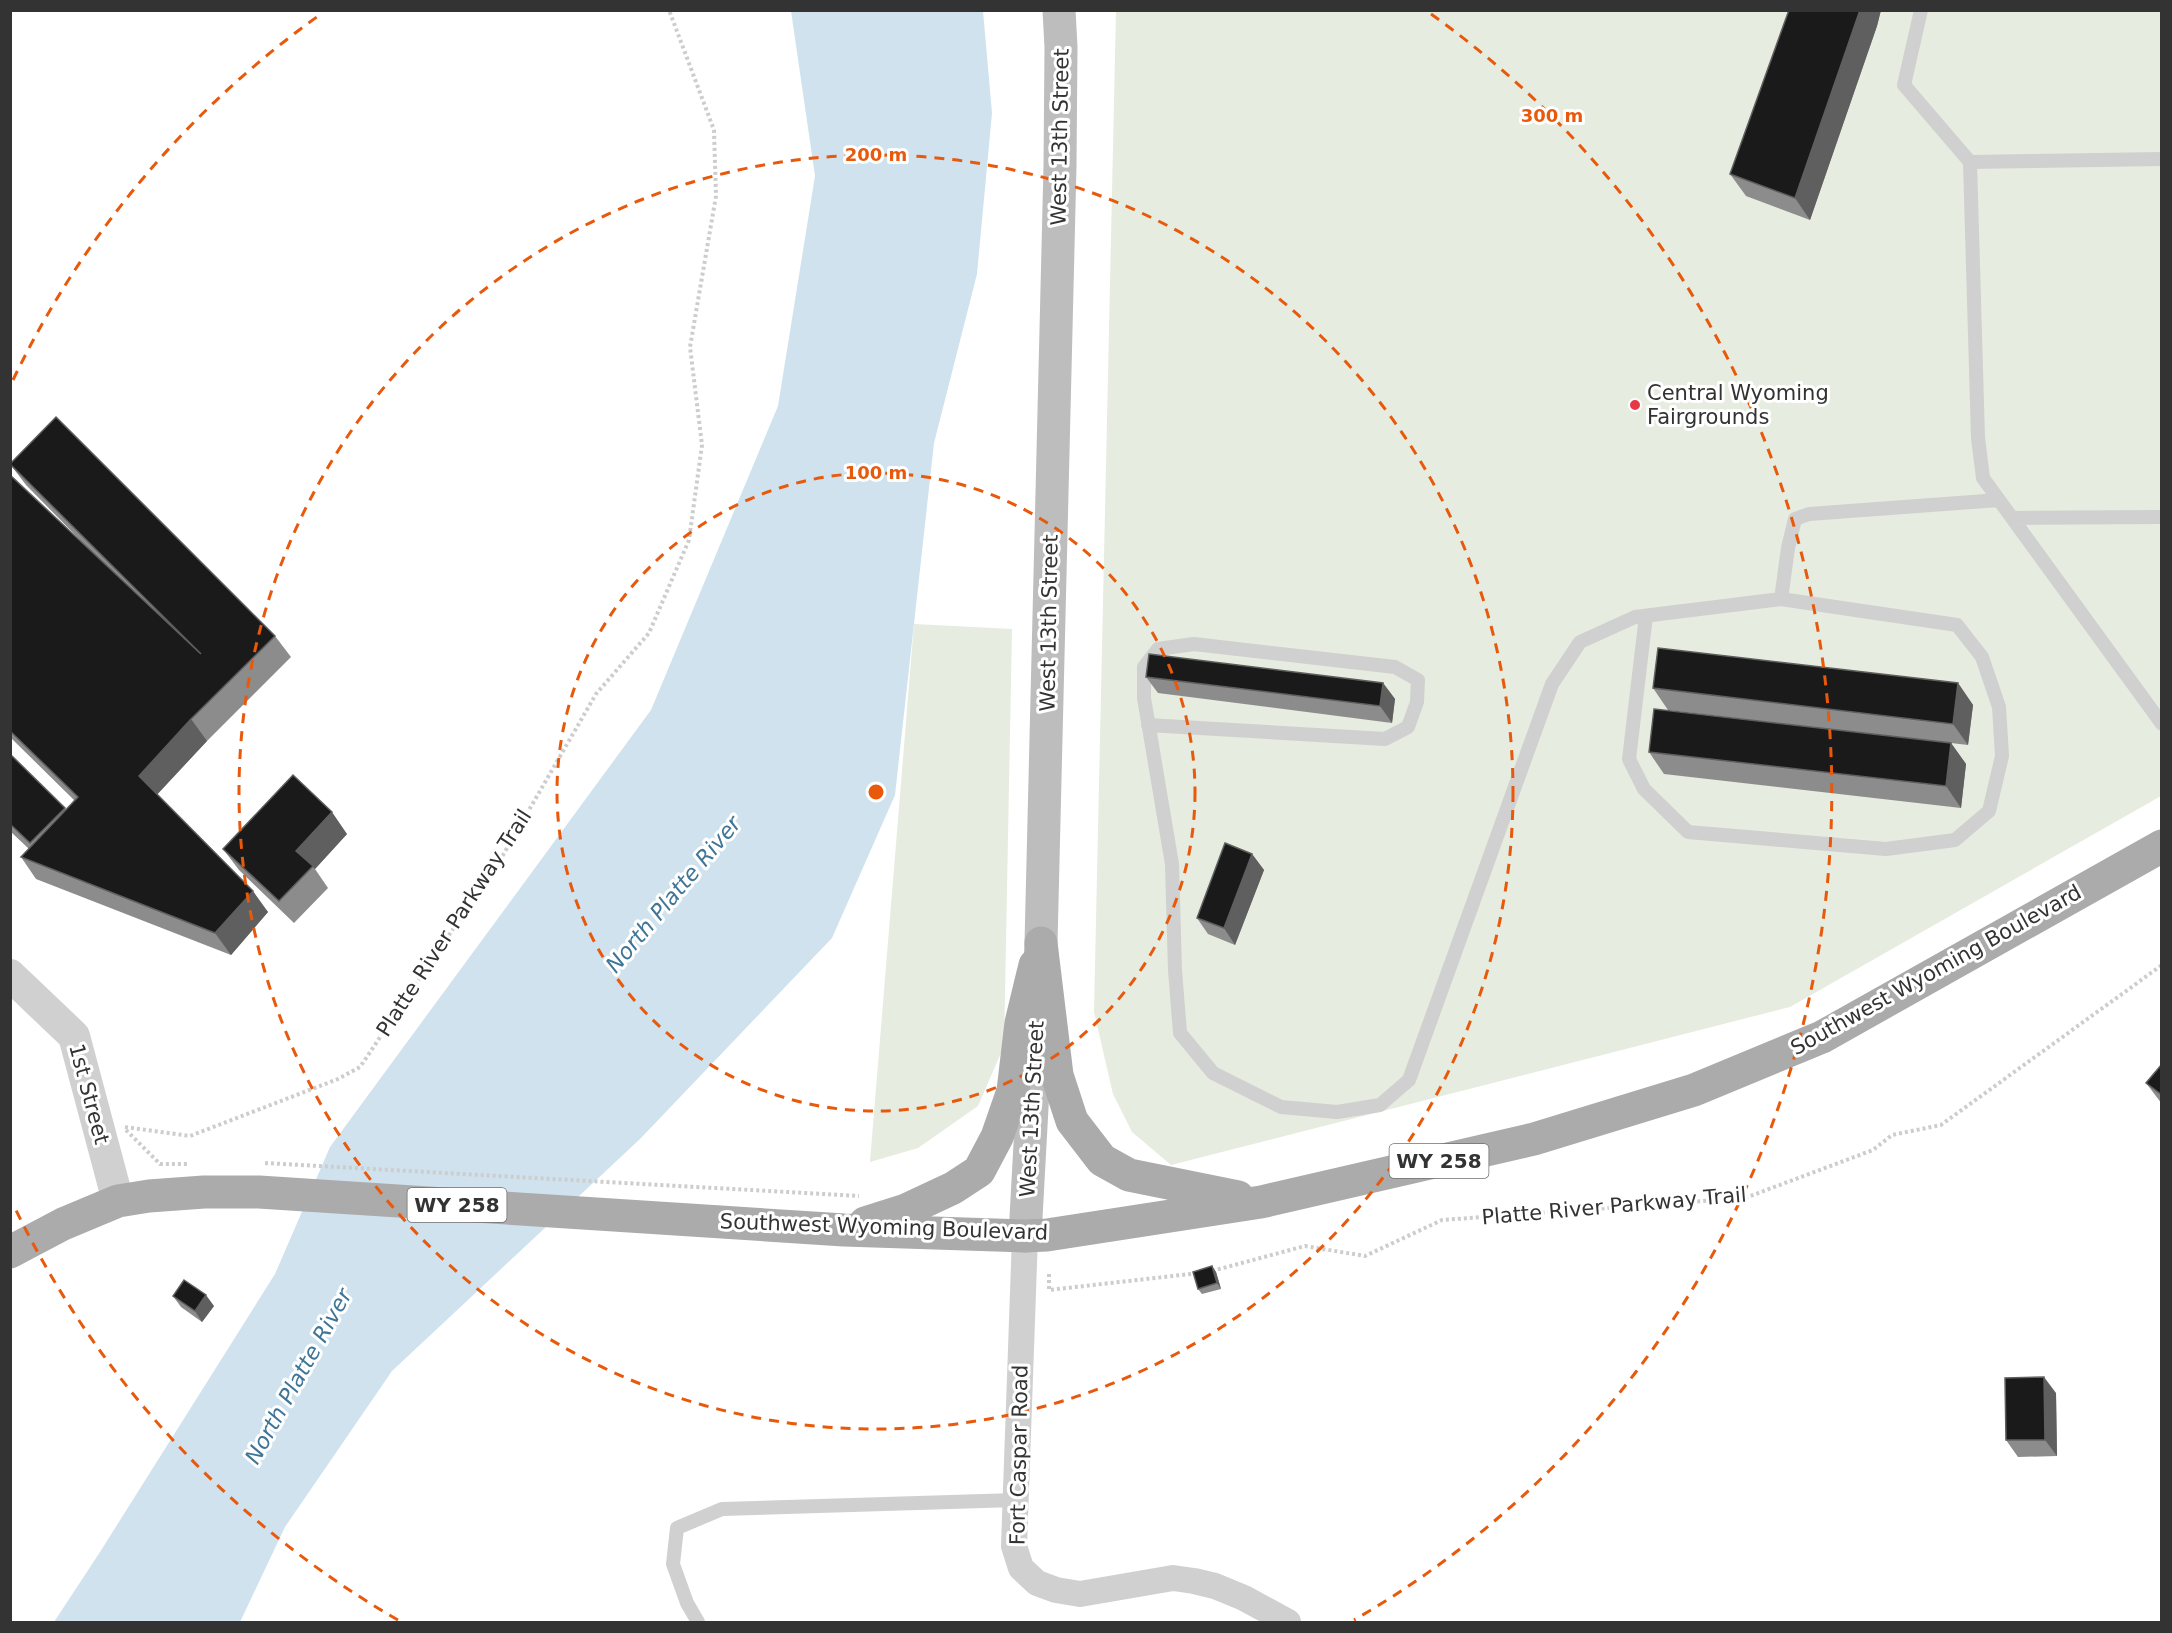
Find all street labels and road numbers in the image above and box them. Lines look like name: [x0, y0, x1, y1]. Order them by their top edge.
street label: West 13th Street: [1046, 48, 1074, 226]
street label: West 13th Street: [1035, 534, 1063, 712]
street label: Platte River Parkway Trail: [372, 805, 536, 1041]
street label: Southwest Wyoming Boulevard: [1787, 880, 2085, 1060]
street label: West 13th Street: [1015, 1020, 1049, 1198]
street label: 1st Street: [64, 1041, 114, 1147]
road number: WY 258: [1390, 1144, 1488, 1178]
street label: Platte River Parkway Trail: [1480, 1182, 1748, 1230]
road number: WY 258: [408, 1188, 506, 1222]
street label: Southwest Wyoming Boulevard: [719, 1209, 1049, 1245]
street label: Fort Caspar Road: [1005, 1365, 1033, 1545]

